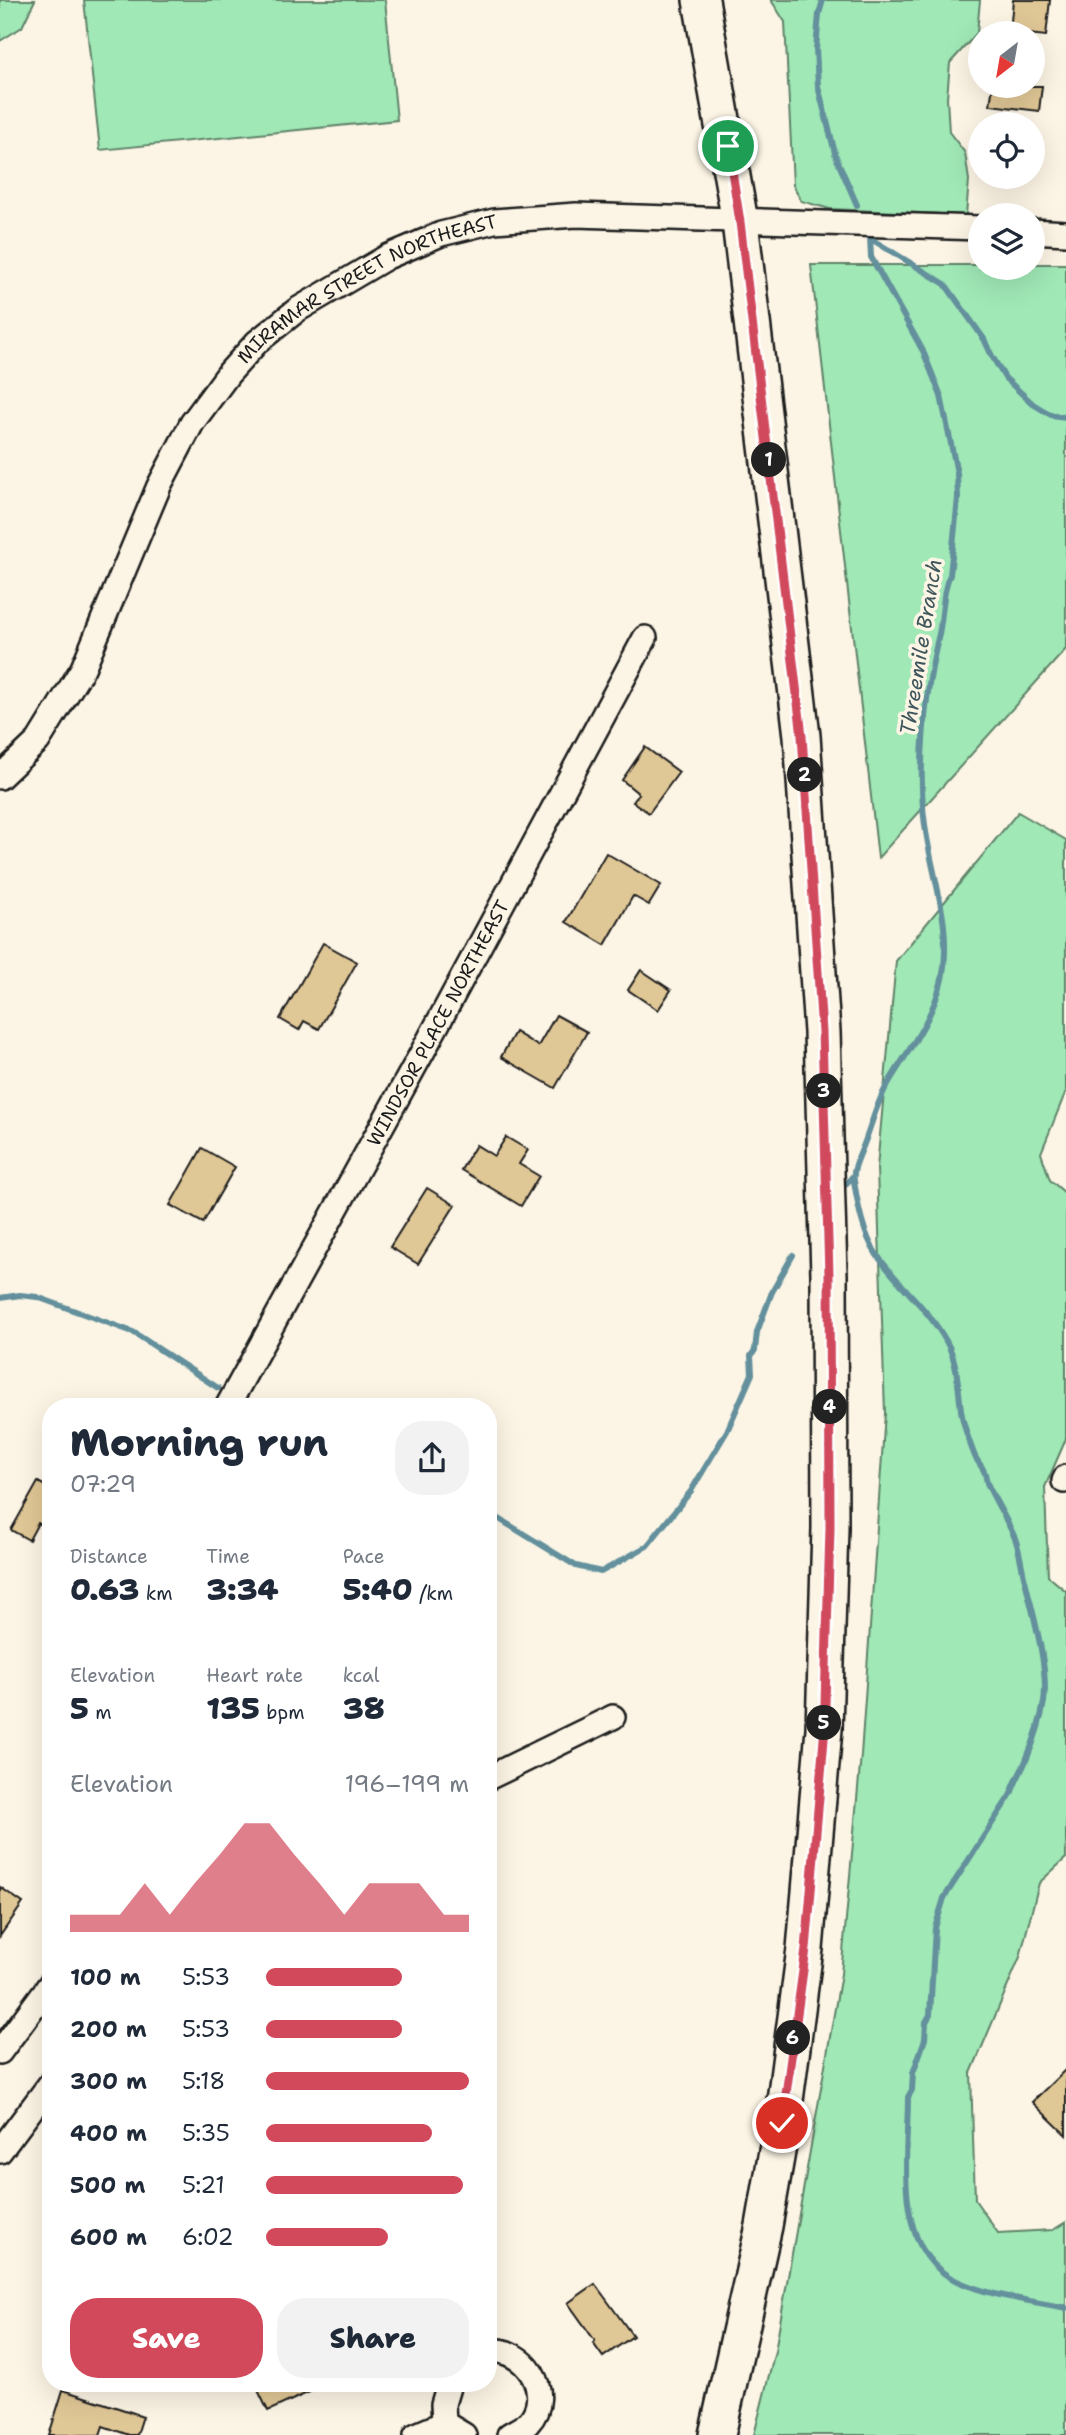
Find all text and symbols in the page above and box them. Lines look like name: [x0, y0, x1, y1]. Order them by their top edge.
north arrow: [968, 21, 1045, 98]
map controls: [968, 21, 1045, 280]
button: locate: [968, 112, 1045, 189]
pin: [698, 116, 758, 176]
icon: arrive: [709, 127, 747, 165]
button: layers: [968, 203, 1045, 280]
street label: MIRAMAR STREET NORTHEAST: [231, 208, 500, 368]
pin: 1: [752, 442, 786, 477]
text: 1: [764, 447, 773, 472]
water label: Threemile Branch: [893, 557, 949, 737]
pin: 2: [788, 758, 822, 792]
text: 2: [798, 762, 811, 787]
street label: WINDSOR PLACE NORTHEAST: [361, 895, 515, 1150]
pin: 3: [806, 1074, 842, 1108]
text: 3: [817, 1078, 830, 1103]
pin: 4: [812, 1390, 848, 1424]
text: 4: [823, 1394, 836, 1419]
text: Morning run: [70, 1417, 328, 1468]
button: share: [395, 1421, 469, 1495]
text: 07:29: [70, 1469, 136, 1499]
text: Distance: [70, 1544, 148, 1569]
text: Time: [206, 1544, 250, 1569]
text: Pace: [343, 1544, 384, 1569]
text: 0.63: [70, 1569, 139, 1610]
text: 3:34: [206, 1569, 278, 1610]
text: 5:40: [343, 1569, 413, 1610]
text: km: [139, 1581, 173, 1606]
text: /km: [413, 1581, 453, 1606]
text: Elevation: [70, 1663, 155, 1688]
text: Heart rate: [206, 1663, 303, 1688]
text: kcal: [343, 1663, 380, 1688]
text: 5: [70, 1688, 89, 1729]
text: 135: [206, 1688, 260, 1729]
text: 38: [343, 1688, 385, 1729]
text: m: [89, 1700, 112, 1725]
text: bpm: [260, 1700, 305, 1725]
pin: 5: [806, 1706, 842, 1740]
text: 5: [818, 1710, 829, 1735]
text: Elevation: [70, 1769, 173, 1799]
text: 196–199 m: [345, 1769, 469, 1799]
text: 100 m: [70, 1962, 141, 1992]
text: 5:53: [182, 1962, 230, 1992]
text: 200 m: [70, 2014, 147, 2044]
text: 5:53: [182, 2014, 230, 2044]
pin: 6: [776, 2021, 810, 2056]
text: 6: [786, 2025, 799, 2050]
text: 300 m: [70, 2066, 147, 2096]
text: 5:18: [182, 2066, 225, 2096]
pin: [752, 2093, 812, 2153]
icon: check: [763, 2104, 801, 2142]
text: 400 m: [70, 2118, 147, 2148]
text: 5:35: [182, 2118, 230, 2148]
text: 500 m: [70, 2170, 145, 2200]
text: 5:21: [182, 2170, 225, 2200]
text: 600 m: [70, 2222, 147, 2252]
text: 6:02: [182, 2222, 234, 2252]
button: Save: [70, 2298, 263, 2378]
button: Share: [277, 2298, 469, 2378]

